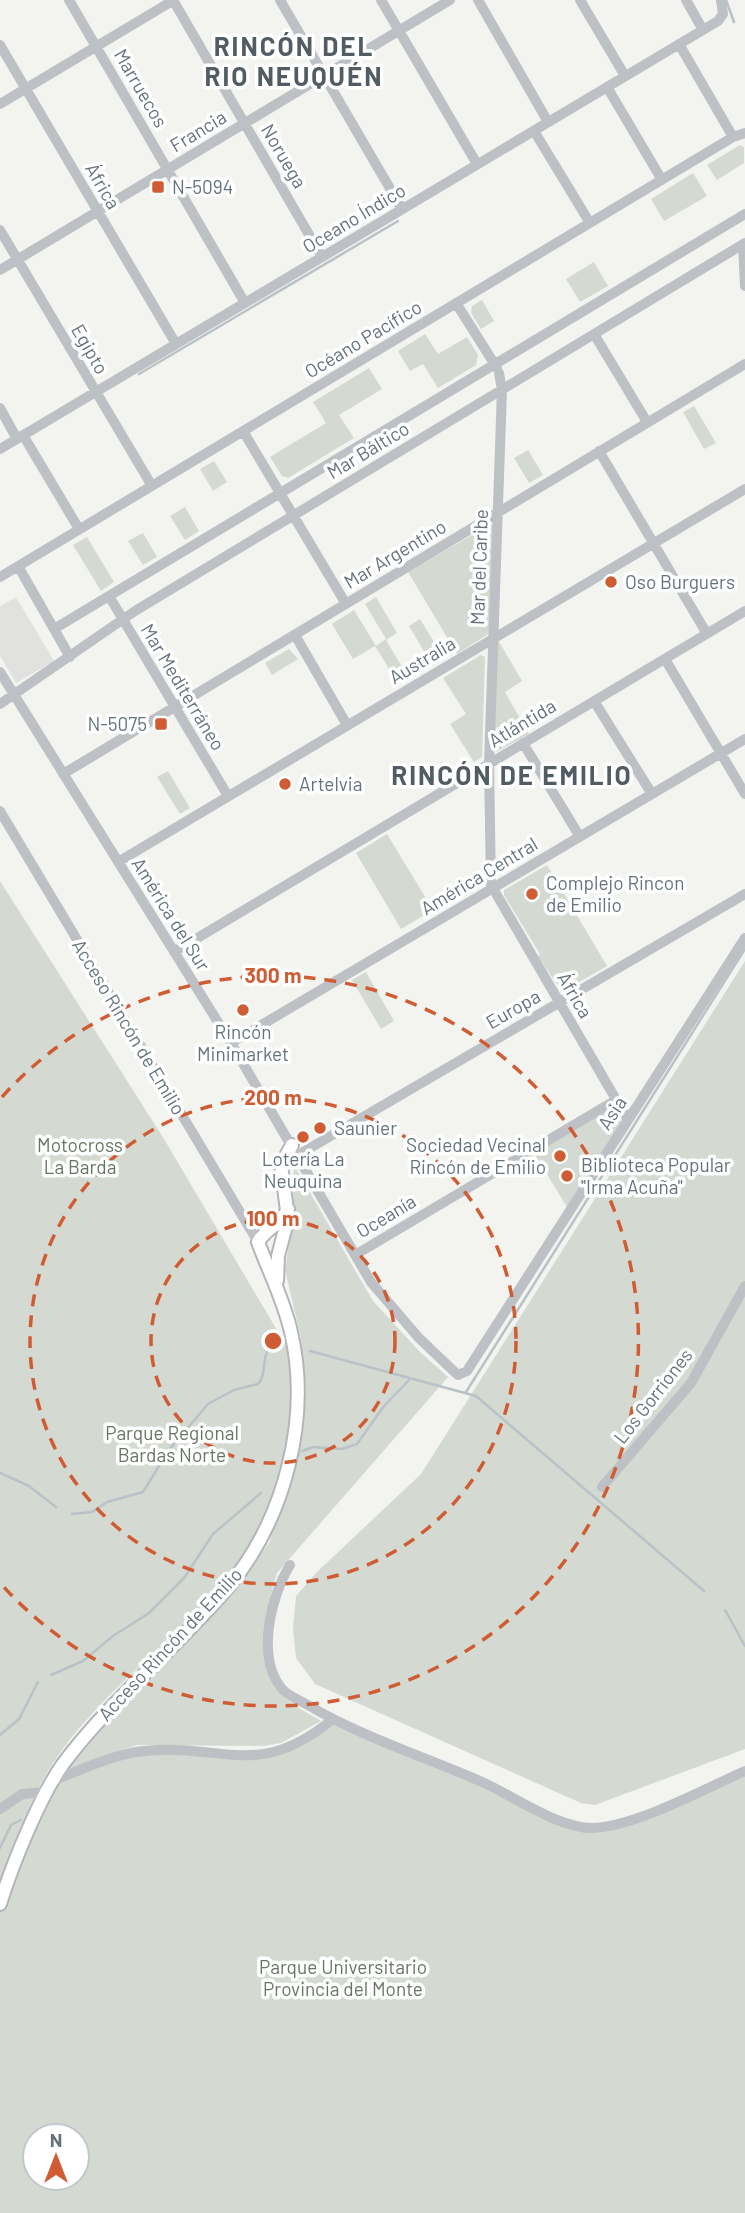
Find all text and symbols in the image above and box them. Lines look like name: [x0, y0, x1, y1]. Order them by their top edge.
district label: RINCÓN DEL RIO NEUQUÉN: [205, 30, 383, 91]
street label: Marruecos: [110, 44, 173, 131]
street label: Francia: [165, 105, 230, 156]
street label: Noruega: [257, 120, 312, 192]
street label: África: [81, 159, 126, 213]
place label: N-5094: [172, 175, 233, 198]
street label: Oceano Índico: [298, 178, 409, 257]
marker: N-5094: [150, 179, 166, 195]
street label: Océano Pacífico: [300, 295, 425, 382]
street label: Egipto: [67, 320, 114, 378]
street label: Mar Báltico: [322, 416, 413, 483]
street label: Mar del Caribe: [465, 509, 492, 625]
street label: Mar Argentino: [340, 514, 450, 593]
place label: Oso Burguers: [625, 570, 735, 593]
marker: Oso Burguers: [603, 574, 619, 590]
street label: Mar Mediterráneo: [137, 619, 230, 754]
street label: Australia: [384, 631, 459, 688]
street label: Atlántida: [484, 694, 560, 752]
place label: N-5075: [87, 712, 147, 735]
marker: N-5075: [153, 716, 169, 732]
district label: RINCÓN DE EMILIO: [391, 759, 633, 790]
place label: Artelvia: [299, 772, 362, 795]
marker: Artelvia: [277, 776, 293, 792]
street label: América Central: [416, 832, 541, 919]
street label: América del Sur: [127, 853, 215, 975]
place label: Complejo Rincon de Emilio: [546, 871, 684, 916]
marker: Complejo Rincon de Emilio: [524, 886, 540, 902]
street label: Acceso Rincón de Emilio: [68, 935, 191, 1119]
text: 300 m: [244, 962, 302, 987]
street label: África: [553, 968, 598, 1022]
street label: Europa: [481, 984, 544, 1033]
marker: Rincón Minimarket: [235, 1002, 251, 1018]
place label: Rincón Minimarket: [197, 1020, 289, 1065]
text: 200 m: [244, 1084, 302, 1109]
street label: Asia: [592, 1092, 631, 1134]
place label: Saunier: [334, 1116, 397, 1139]
marker: Saunier: [312, 1120, 328, 1136]
marker: Lotería La Neuquina: [295, 1129, 311, 1145]
park label: Motocross La Barda: [37, 1133, 123, 1178]
place label: Sociedad Vecinal Rincón de Emilio: [406, 1133, 546, 1178]
place label: Lotería La Neuquina: [262, 1147, 344, 1192]
marker: Sociedad Vecinal Rincón de Emilio: [552, 1148, 568, 1164]
place label: Biblioteca Popular "Irma Acuña": [581, 1153, 731, 1198]
marker: Biblioteca Popular "Irma Acuña": [559, 1168, 575, 1184]
street label: Oceanía: [352, 1189, 420, 1242]
text: 100 m: [246, 1205, 300, 1230]
centre of rings: [261, 1329, 285, 1353]
street label: Los Gorriones: [608, 1344, 697, 1448]
park label: Parque Regional Bardas Norte: [105, 1421, 239, 1466]
street label: Acceso Rincón de Emilio: [93, 1562, 247, 1725]
park label: Parque Universitario Provincia del Monte: [259, 1955, 427, 2000]
north arrow: [21, 2122, 91, 2192]
text: N: [50, 2128, 62, 2151]

